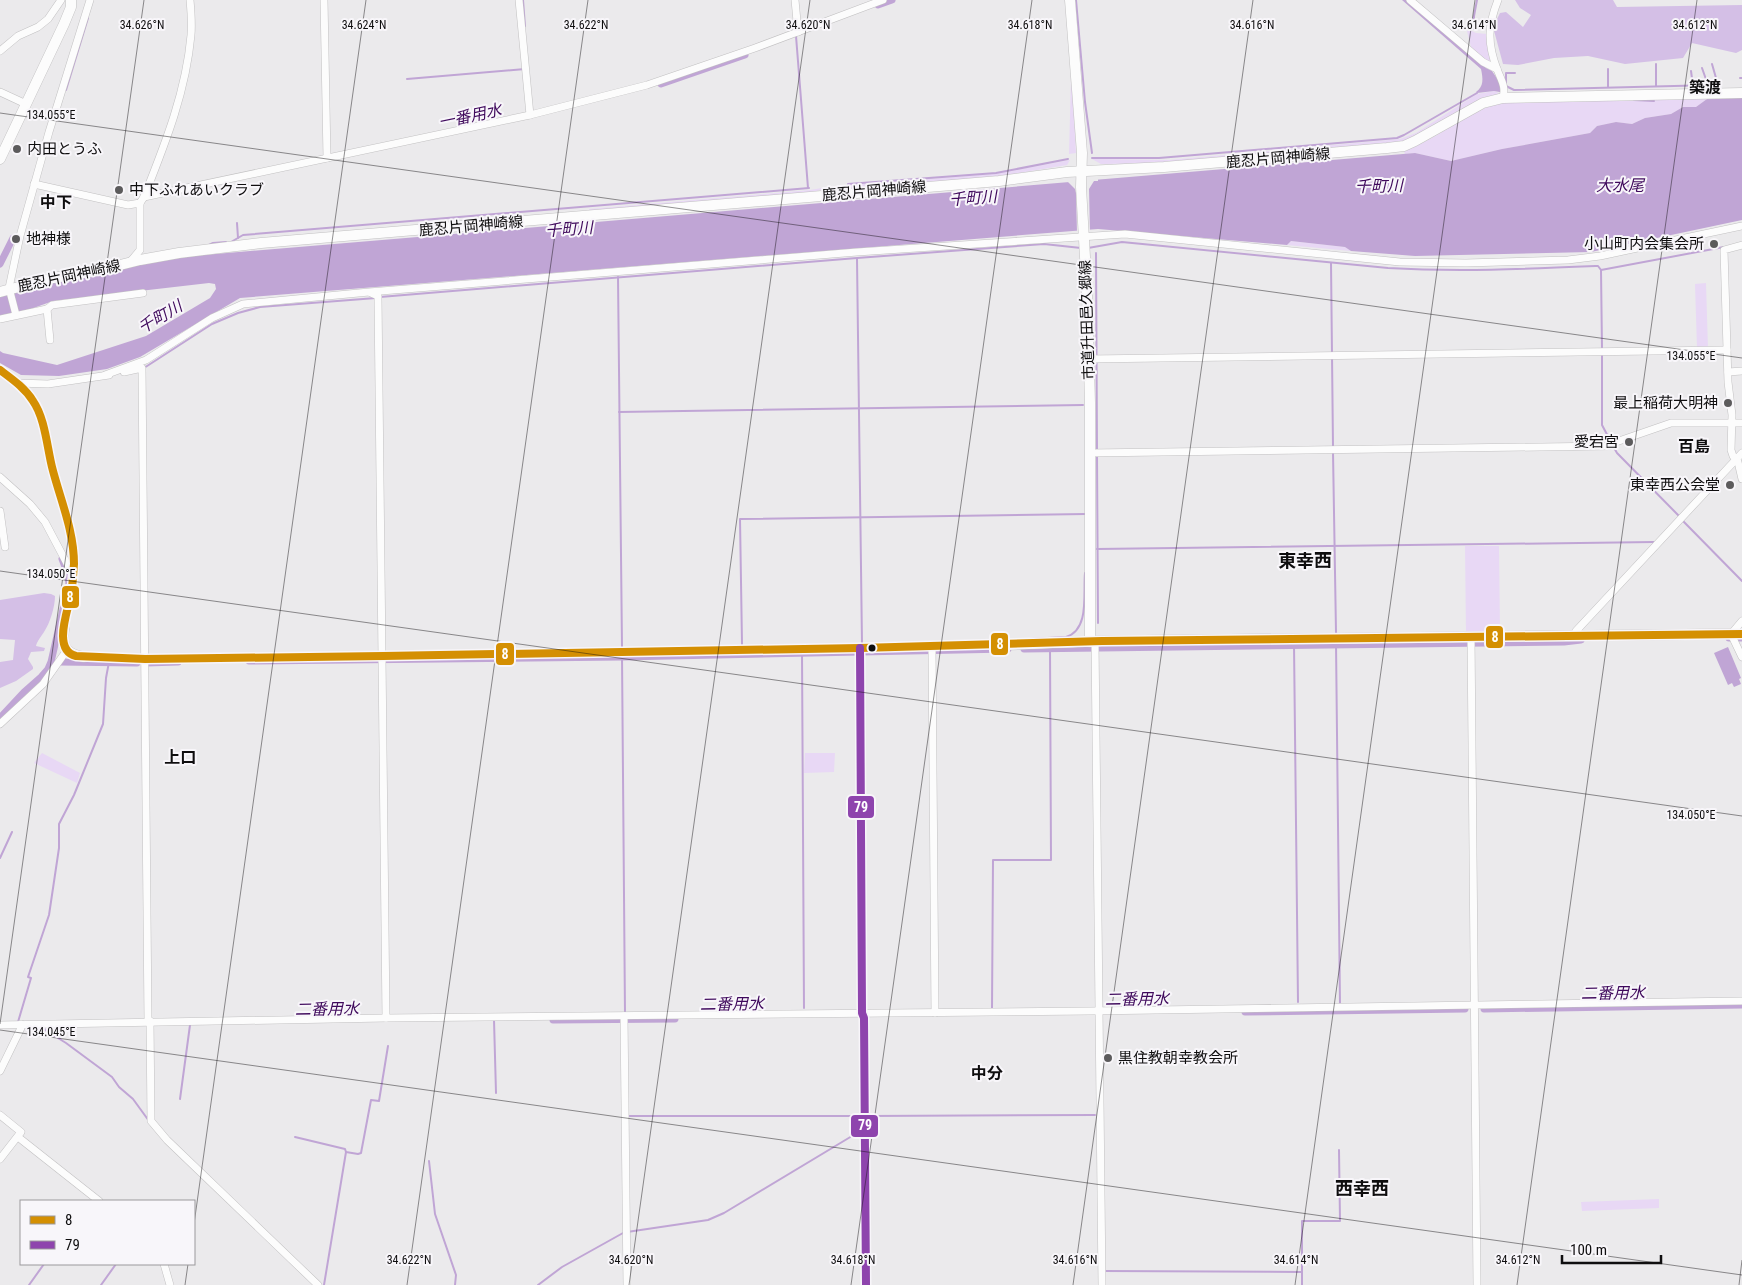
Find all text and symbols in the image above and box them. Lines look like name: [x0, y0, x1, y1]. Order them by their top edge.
text: 34.626°N: [120, 18, 164, 32]
text: 34.624°N: [342, 18, 386, 32]
text: 34.622°N: [564, 18, 608, 32]
text: 34.620°N: [786, 18, 830, 32]
text: 34.618°N: [1008, 18, 1052, 32]
text: 34.616°N: [1230, 18, 1274, 32]
text: 34.614°N: [1452, 18, 1496, 32]
text: 34.612°N: [1673, 18, 1717, 32]
district label: 築渡: [1689, 78, 1721, 97]
water label: 一番用水: [437, 100, 505, 132]
text: 134.055°E: [26, 108, 76, 122]
place label: 内田とうふ: [27, 140, 102, 158]
marker: 内田とうふ: [11, 143, 23, 155]
street label: 鹿忍片岡神崎線: [1225, 144, 1331, 172]
water label: 千町川: [1355, 176, 1405, 196]
water label: 大水尾: [1596, 176, 1646, 195]
street label: 鹿忍片岡神崎線: [821, 177, 927, 205]
place label: 中下ふれあいクラブ: [129, 181, 264, 199]
marker: 中下ふれあいクラブ: [113, 184, 125, 196]
water label: 千町川: [948, 187, 1000, 209]
district label: 中下: [40, 193, 72, 212]
street label: 鹿忍片岡神崎線: [418, 212, 524, 240]
water label: 千町川: [544, 218, 596, 240]
place label: 地神様: [26, 230, 71, 248]
marker: 地神様: [10, 233, 22, 245]
place label: 小山町内会集会所: [1584, 235, 1704, 253]
marker: 小山町内会集会所: [1708, 238, 1720, 250]
street label: 鹿忍片岡神崎線: [16, 256, 122, 296]
street label: 市道升田邑久郷線: [1076, 260, 1098, 380]
water label: 千町川: [135, 295, 187, 338]
text: 134.055°E: [1666, 349, 1716, 363]
place label: 最上稲荷大明神: [1613, 394, 1718, 412]
marker: 最上稲荷大明神: [1722, 397, 1734, 409]
place label: 愛宕宮: [1574, 433, 1619, 451]
marker: 愛宕宮: [1623, 436, 1635, 448]
district label: 百島: [1678, 437, 1710, 456]
place label: 東幸西公会堂: [1630, 476, 1720, 494]
marker: 東幸西公会堂: [1724, 479, 1736, 491]
district label: 東幸西: [1278, 550, 1332, 571]
text: 134.050°E: [26, 567, 76, 581]
line badge: 8: [61, 585, 80, 609]
text: 8: [66, 589, 74, 605]
line badge: 8: [1485, 625, 1504, 649]
text: 8: [1491, 629, 1499, 645]
line badge: 8: [990, 632, 1009, 656]
text: 8: [996, 636, 1004, 652]
line badge: 8: [495, 642, 515, 666]
unlabelled marker: [867, 643, 877, 653]
text: 8: [501, 646, 509, 662]
district label: 上口: [164, 748, 196, 767]
line badge: 79: [847, 795, 875, 819]
text: 79: [854, 799, 868, 815]
text: 134.050°E: [1666, 808, 1716, 822]
water label: 二番用水: [1581, 983, 1647, 1003]
water label: 二番用水: [1105, 989, 1171, 1009]
water label: 二番用水: [700, 994, 766, 1014]
water label: 二番用水: [295, 999, 361, 1019]
text: 134.045°E: [26, 1025, 76, 1039]
place label: 黒住教朝幸教会所: [1118, 1049, 1238, 1067]
marker: 黒住教朝幸教会所: [1102, 1052, 1114, 1064]
district label: 中分: [971, 1064, 1003, 1083]
line badge: 79: [850, 1114, 879, 1138]
text: 79: [858, 1117, 872, 1133]
district label: 西幸西: [1335, 1178, 1389, 1199]
legend: [20, 1200, 195, 1265]
text: 8: [65, 1211, 72, 1229]
scale bar: [1562, 1232, 1661, 1264]
text: 79: [65, 1236, 80, 1254]
text: 100 m: [1570, 1241, 1607, 1259]
text: 34.622°N: [387, 1253, 431, 1267]
text: 34.620°N: [609, 1253, 653, 1267]
text: 34.618°N: [831, 1253, 875, 1267]
text: 34.616°N: [1053, 1253, 1097, 1267]
text: 34.614°N: [1274, 1253, 1318, 1267]
text: 34.612°N: [1496, 1253, 1540, 1267]

